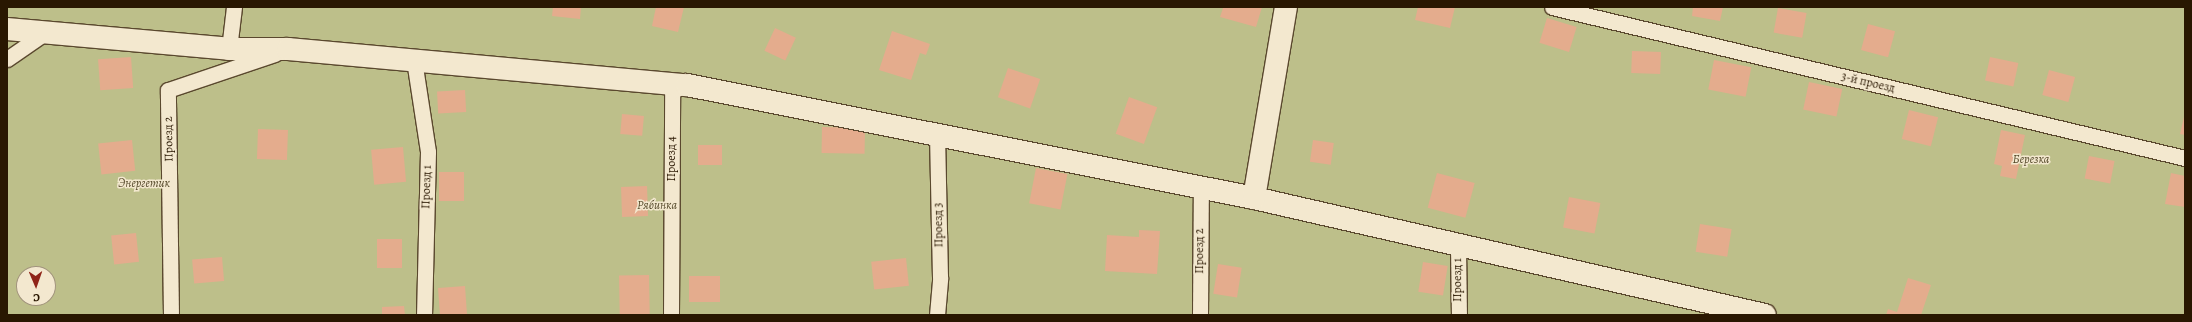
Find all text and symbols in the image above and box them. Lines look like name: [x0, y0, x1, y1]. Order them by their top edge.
street label: 3-й проезд: [1840, 70, 1896, 96]
street label: Проезд 2: [161, 116, 177, 162]
street label: Проезд 4: [665, 136, 679, 182]
park label: Березка: [2013, 153, 2049, 167]
street label: Проезд 1: [419, 165, 435, 209]
park label: Энергетик: [118, 177, 170, 191]
park label: Рябинка: [637, 199, 677, 213]
street label: Проезд 3: [931, 202, 947, 248]
street label: Проезд 2: [1193, 228, 1207, 274]
street label: Проезд 1: [1451, 258, 1465, 302]
north arrow: [16, 266, 56, 306]
text: С: [33, 290, 40, 305]

